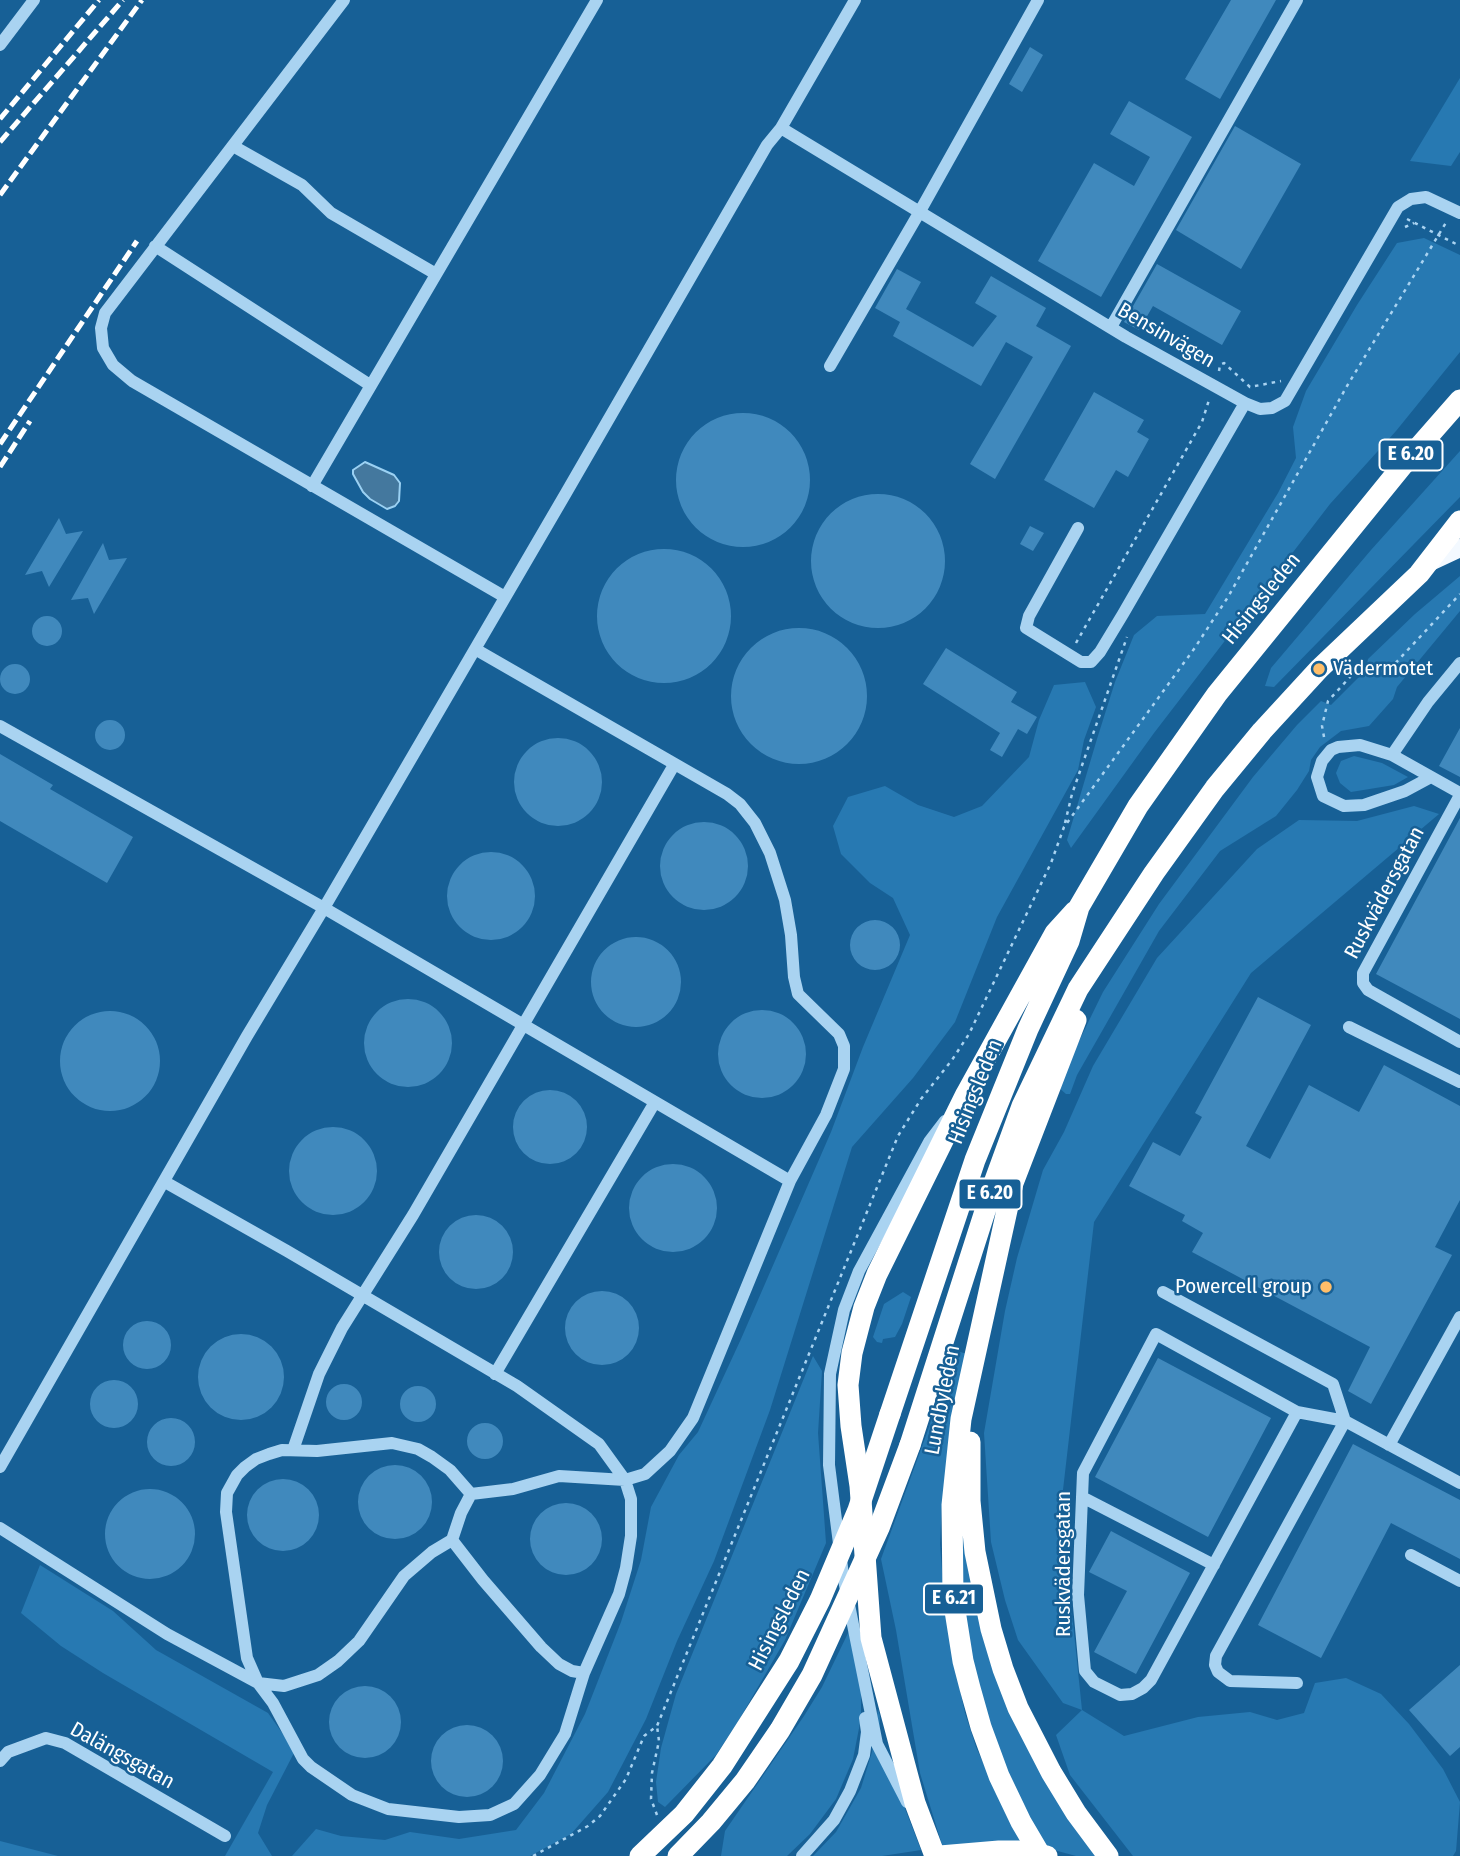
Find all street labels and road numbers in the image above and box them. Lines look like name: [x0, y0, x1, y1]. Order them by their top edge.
street label: Bensinvägen: [1113, 298, 1219, 374]
road number: E 6.20: [1380, 440, 1442, 470]
street label: Hisingsleden: [1217, 548, 1307, 650]
street label: Ruskvädersgatan: [1340, 823, 1430, 963]
street label: Hisingsleden: [944, 1036, 1008, 1148]
road number: E 6.20: [958, 1178, 1021, 1210]
street label: Lundbyleden: [920, 1343, 966, 1457]
street label: Ruskvädersgatan: [1051, 1491, 1077, 1637]
street label: Hisingsleden: [744, 1565, 816, 1675]
road number: E 6.21: [924, 1583, 984, 1614]
street label: Dalängsgatan: [65, 1717, 179, 1795]

